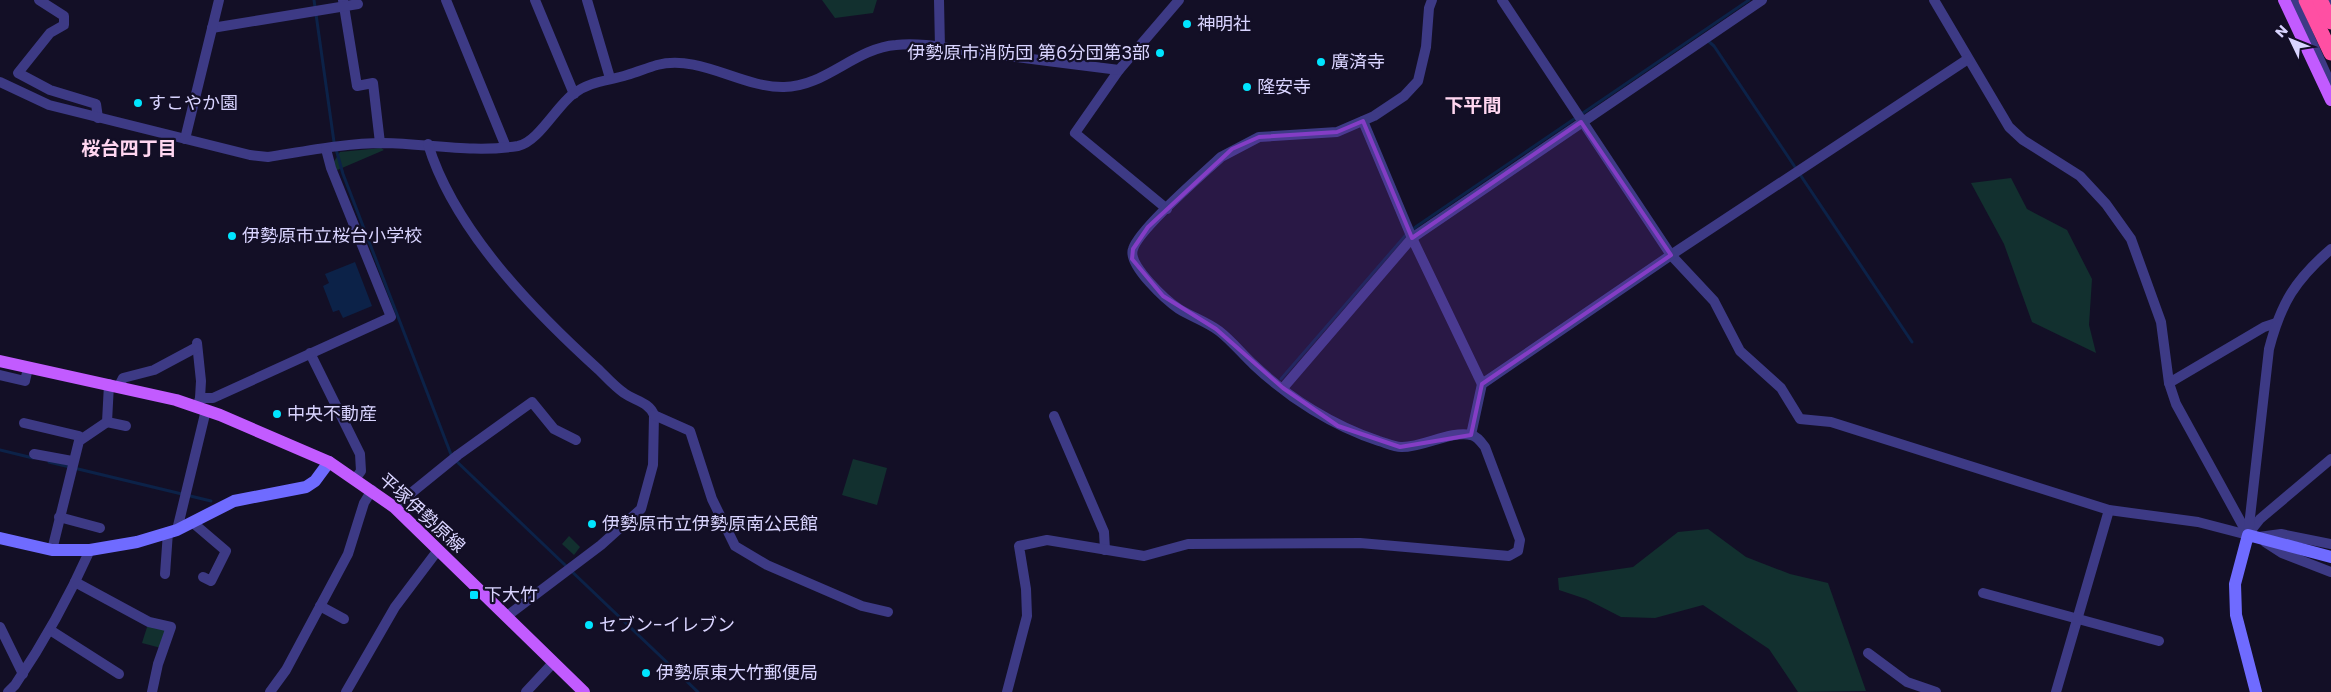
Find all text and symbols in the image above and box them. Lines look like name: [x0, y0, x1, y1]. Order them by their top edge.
place label: 神明社: [1197, 11, 1251, 36]
north arrow: [2266, 15, 2316, 65]
marker: 神明社: [1181, 18, 1193, 30]
text: N: [2271, 20, 2292, 42]
place label: 伊勢原市消防団 第6分団第3部: [907, 40, 1150, 65]
marker: 伊勢原市消防団 第6分団第3部: [1154, 47, 1166, 59]
place label: 廣済寺: [1331, 49, 1385, 74]
marker: 廣済寺: [1315, 56, 1327, 68]
place label: 隆安寺: [1257, 74, 1311, 99]
marker: 隆安寺: [1241, 81, 1253, 93]
place label: すこやか園: [148, 90, 238, 115]
district label: 下平間: [1444, 92, 1502, 119]
marker: すこやか園: [132, 97, 144, 109]
district label: 桜台四丁目: [81, 135, 177, 162]
place label: 伊勢原市立桜台小学校: [242, 223, 422, 248]
marker: 伊勢原市立桜台小学校: [226, 230, 238, 242]
place label: 中央不動産: [287, 401, 377, 426]
marker: 中央不動産: [271, 408, 283, 420]
street label: 平塚伊勢原線: [374, 467, 471, 558]
place label: 伊勢原市立伊勢原南公民館: [602, 511, 818, 536]
marker: 伊勢原市立伊勢原南公民館: [586, 518, 598, 530]
place label: 下大竹: [484, 582, 538, 607]
marker: 下大竹: [468, 589, 480, 601]
place label: セブン-イレブン: [599, 612, 735, 637]
marker: セブン-イレブン: [583, 619, 595, 631]
place label: 伊勢原東大竹郵便局: [656, 660, 818, 685]
marker: 伊勢原東大竹郵便局: [640, 667, 652, 679]

